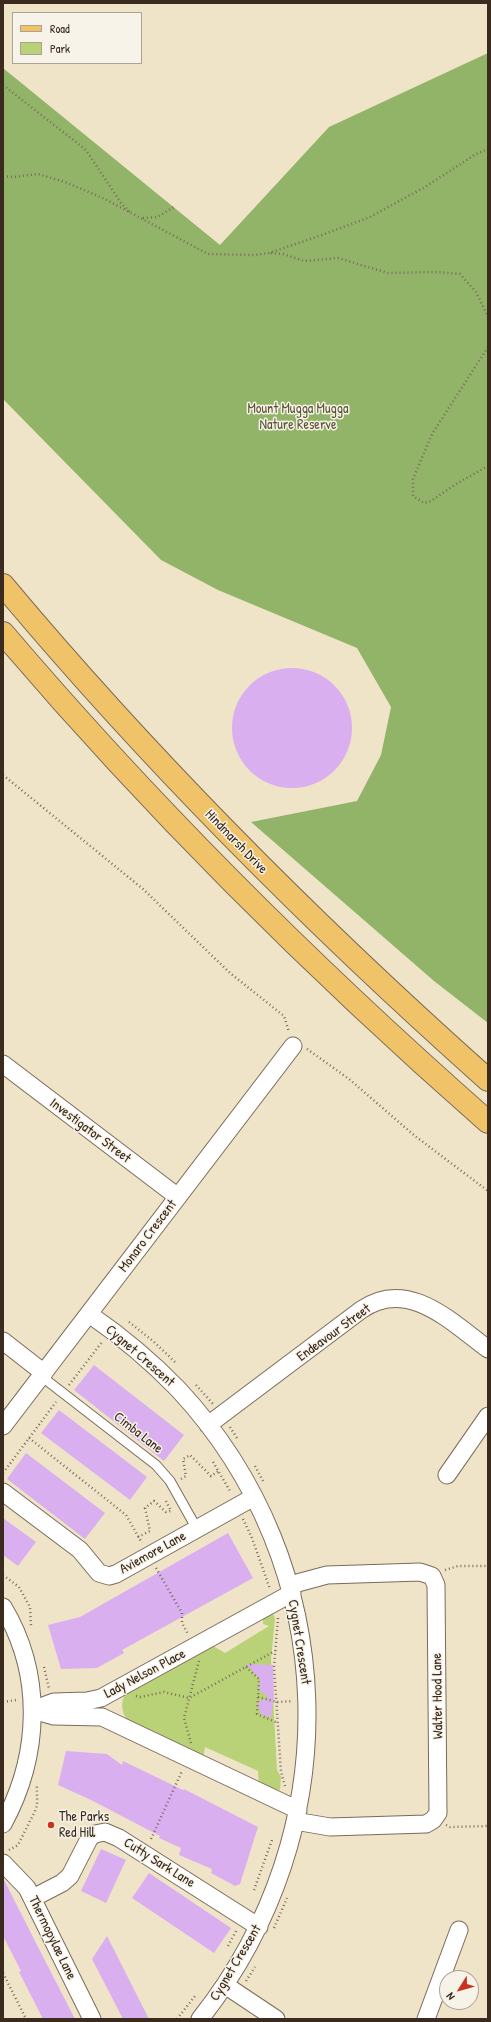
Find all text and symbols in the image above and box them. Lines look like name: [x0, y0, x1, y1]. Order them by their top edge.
legend: [12, 12, 142, 64]
text: Road: [50, 20, 70, 37]
text: Park: [50, 40, 70, 57]
park label: Mount Mugga Mugga Nature Reserve: [248, 401, 348, 434]
street label: Hindmarsh Drive: [201, 806, 271, 878]
street label: Investigator Street: [46, 1095, 134, 1167]
street label: Monaro Crescent: [115, 1197, 181, 1275]
street label: Endeavour Street: [294, 1301, 374, 1365]
street label: Cygnet Crescent: [102, 1321, 178, 1391]
street label: Cimba Lane: [110, 1409, 166, 1457]
street label: Aviemore Lane: [117, 1528, 189, 1578]
street label: Cygnet Crescent: [284, 1598, 314, 1686]
street label: Lady Nelson Place: [102, 1646, 188, 1702]
street label: Walter Hood Lane: [429, 1653, 447, 1739]
place label: The Parks Red Hill: [59, 1809, 109, 1842]
marker: The Parks Red Hill: [46, 1820, 56, 1830]
street label: Cutty Sark Lane: [120, 1834, 198, 1892]
street label: Thermopylae Lane: [24, 1893, 80, 1983]
street label: Cygnet Crescent: [207, 1922, 265, 2004]
north arrow: [439, 1970, 479, 2010]
text: N: [443, 1990, 458, 2003]

